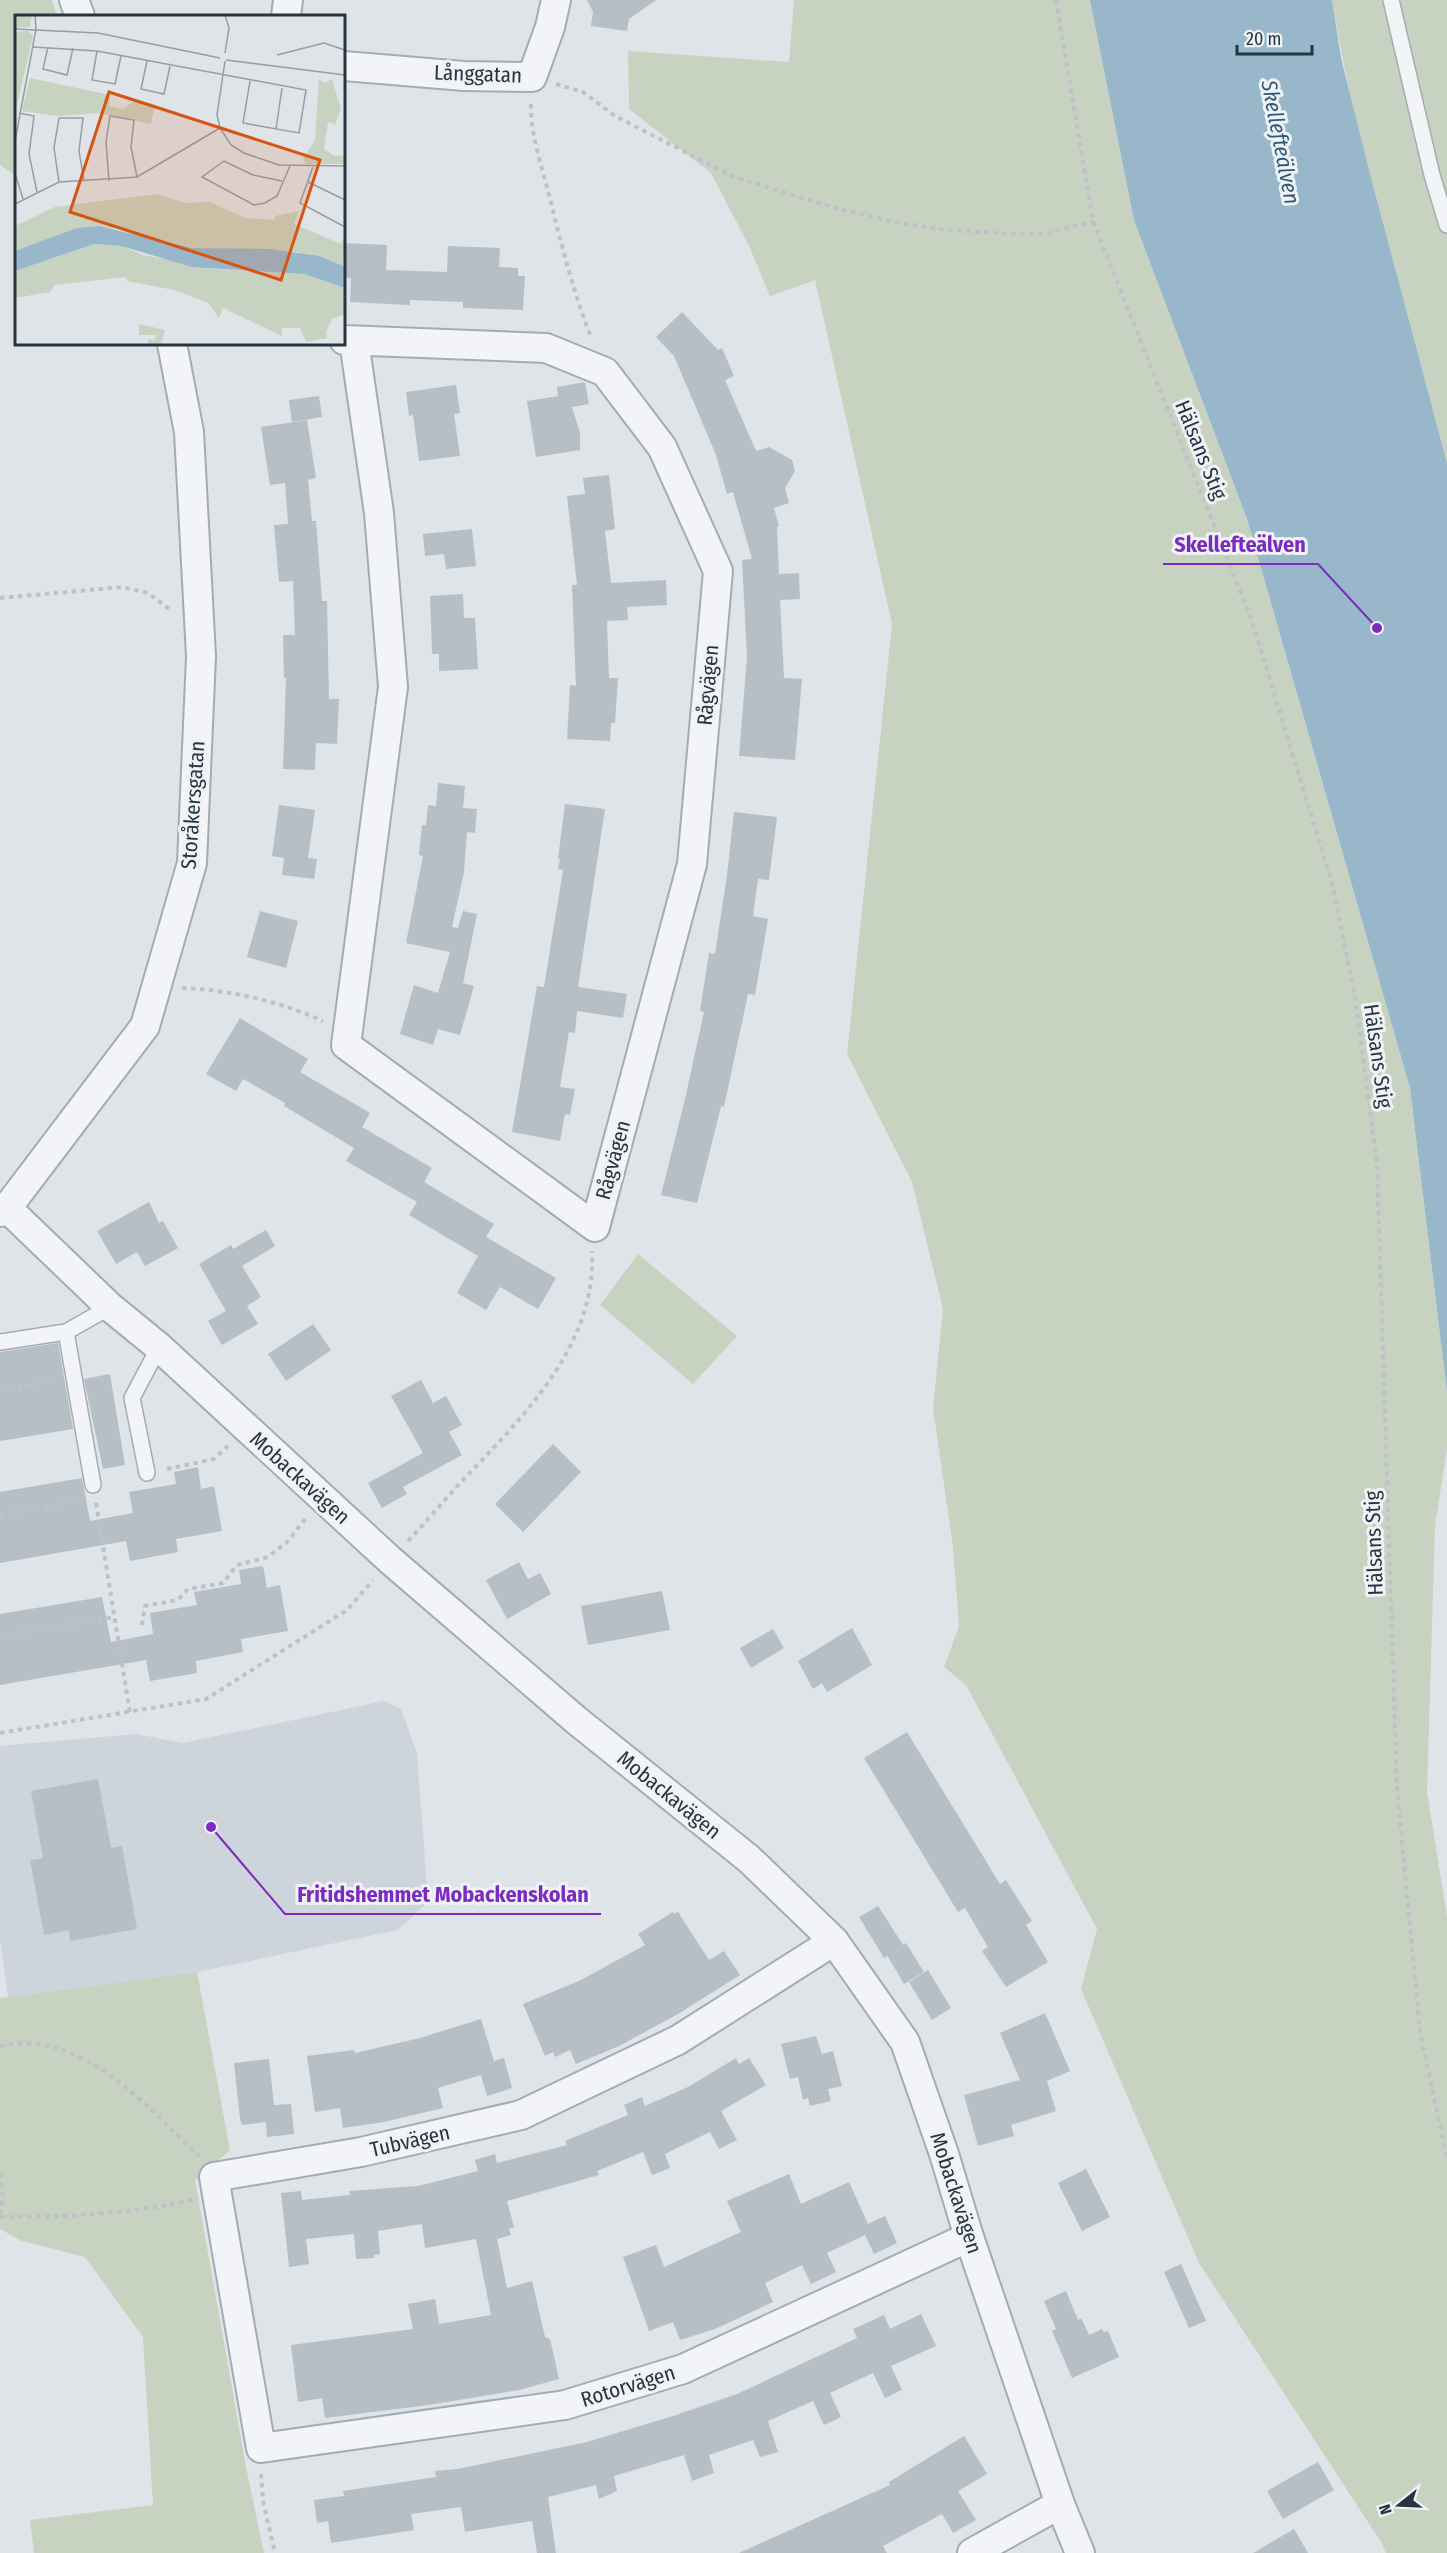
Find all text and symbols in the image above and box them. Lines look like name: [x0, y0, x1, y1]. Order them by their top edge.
inset map: [15, 15, 345, 345]
scale bar: [1237, 18, 1312, 56]
text: 20 m: [1246, 28, 1281, 50]
street label: Långgatan: [433, 59, 523, 89]
water label: Skellefteälven: [1255, 77, 1306, 207]
street label: Hälsans Stig: [1169, 397, 1233, 504]
callout: Skellefteälven: [1163, 524, 1318, 564]
text: Skellefteälven: [1174, 531, 1306, 558]
street label: Rågvägen: [692, 643, 724, 727]
street label: Storåkersgatan: [176, 740, 210, 870]
street label: Hälsans Stig: [1358, 1002, 1398, 1110]
street label: Rågvägen: [590, 1117, 636, 1203]
street label: Mobackavägen: [245, 1426, 355, 1530]
street label: Hälsans Stig: [1359, 1490, 1389, 1596]
street label: Mobackavägen: [612, 1745, 726, 1845]
callout: Fritidshemmet Mobackenskolan: [285, 1874, 601, 1914]
text: Fritidshemmet Mobackenskolan: [297, 1881, 589, 1908]
street label: Tubvägen: [368, 2119, 452, 2163]
street label: Mobackavägen: [924, 2129, 988, 2257]
street label: Rotorvägen: [578, 2359, 678, 2413]
north arrow: [1369, 2475, 1429, 2535]
text: N: [1375, 2502, 1396, 2517]

